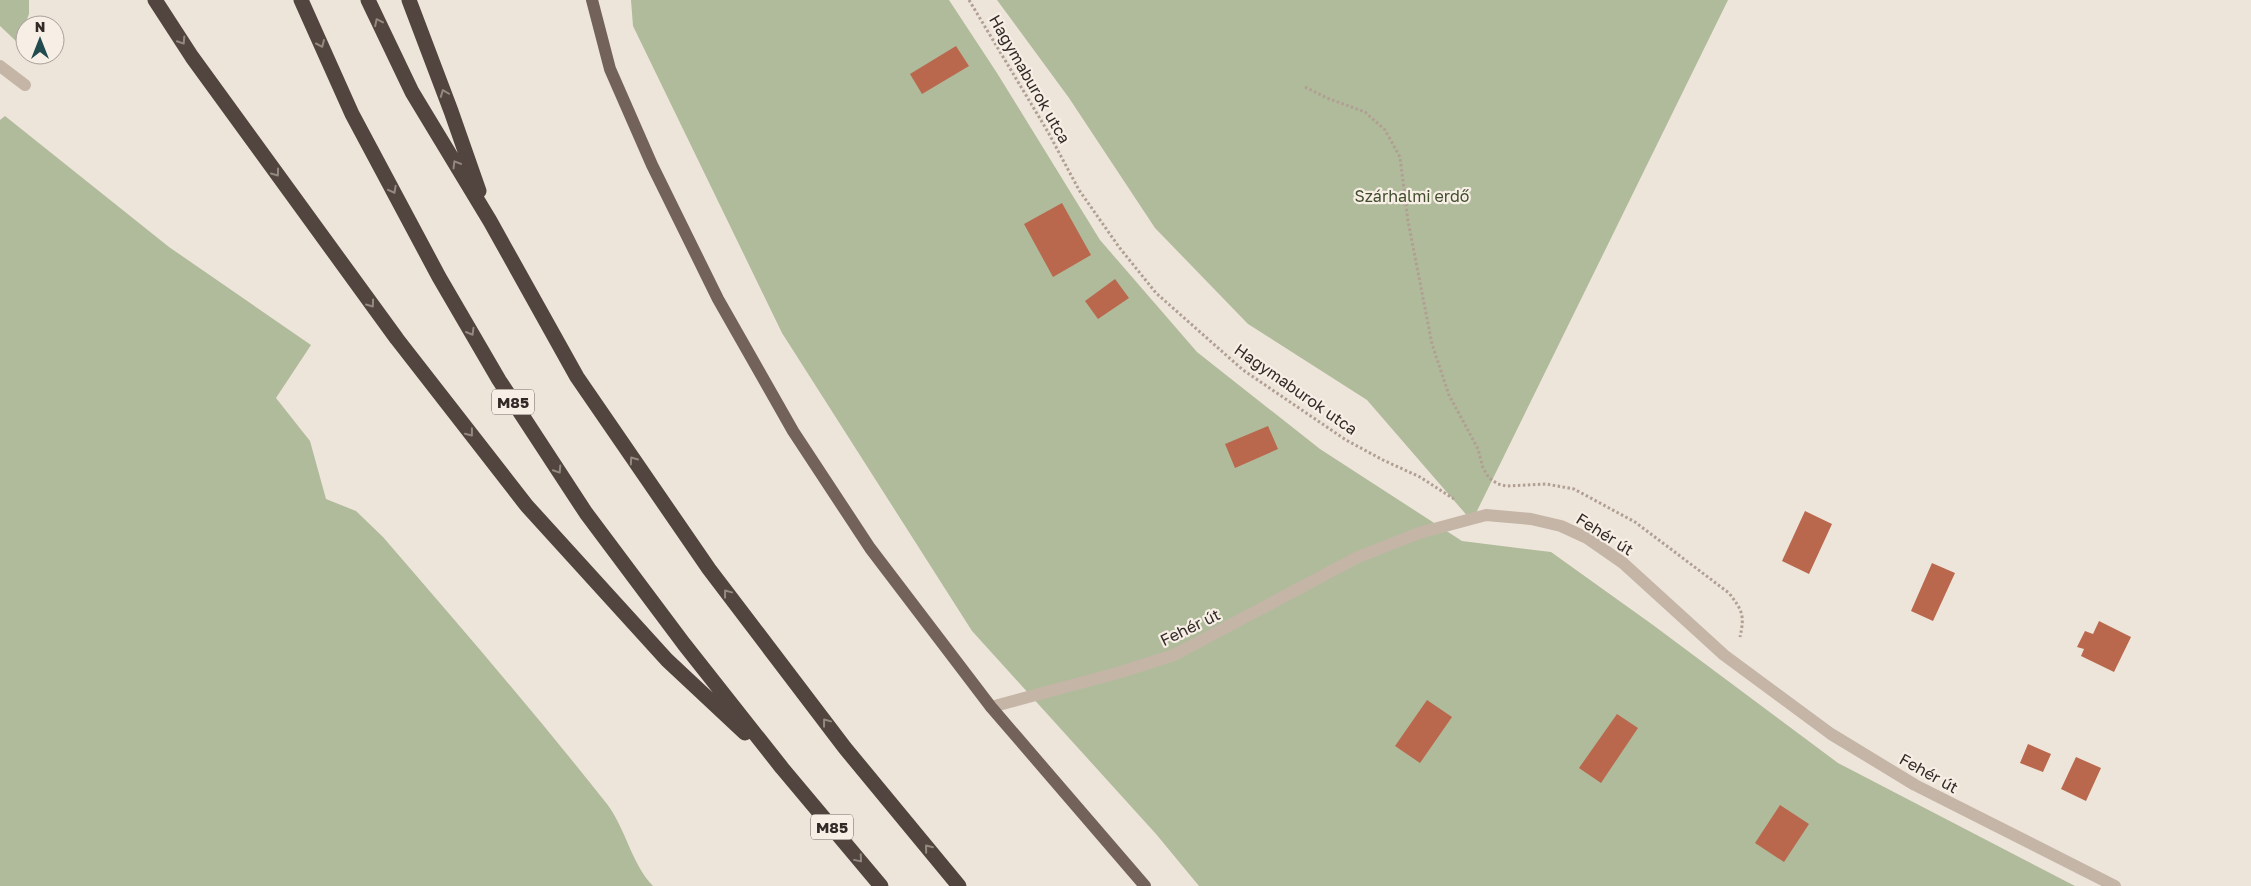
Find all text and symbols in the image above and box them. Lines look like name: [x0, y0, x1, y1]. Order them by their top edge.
street label: Hagymaburok utca: [985, 11, 1075, 147]
north arrow: [15, 15, 65, 65]
text: N: [35, 18, 45, 35]
one-way arrow: [374, 18, 384, 27]
one-way arrow: [175, 35, 185, 44]
one-way arrow: [314, 39, 325, 48]
one-way arrow: [440, 89, 450, 98]
one-way arrow: [452, 161, 462, 170]
one-way arrow: [270, 167, 279, 177]
one-way arrow: [387, 185, 397, 194]
park label: Szárhalmi erdő: [1355, 186, 1470, 206]
one-way arrow: [365, 299, 375, 308]
one-way arrow: [465, 327, 475, 336]
street label: Hagymaburok utca: [1231, 339, 1361, 439]
road number: M85: [492, 390, 534, 414]
one-way arrow: [465, 428, 474, 437]
one-way arrow: [630, 456, 639, 466]
one-way arrow: [551, 465, 561, 474]
street label: Fehér út: [1573, 509, 1637, 559]
one-way arrow: [724, 589, 733, 599]
street label: Fehér út: [1157, 604, 1223, 650]
one-way arrow: [823, 719, 831, 728]
street label: Fehér út: [1896, 749, 1962, 797]
road number: M85: [811, 814, 853, 840]
one-way arrow: [925, 845, 933, 854]
one-way arrow: [853, 854, 862, 863]

